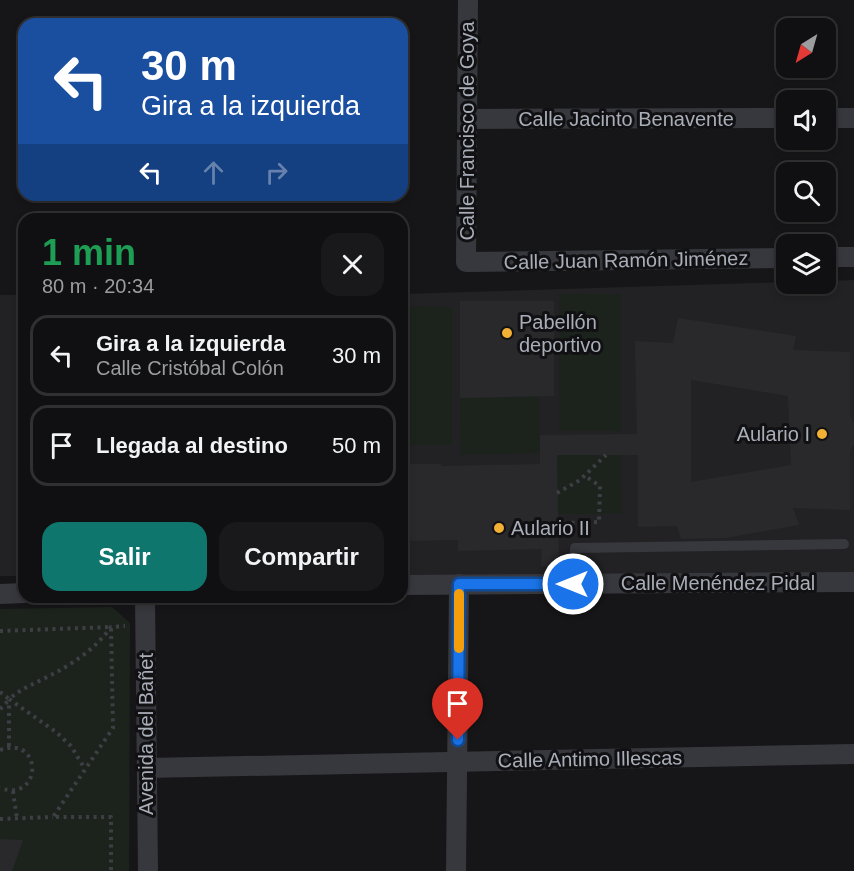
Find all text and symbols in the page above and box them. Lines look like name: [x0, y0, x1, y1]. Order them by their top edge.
north arrow: [776, 18, 836, 78]
map controls: [776, 18, 836, 294]
street label: Calle Francisco de Goya: [456, 21, 478, 240]
icon: left: [42, 42, 120, 120]
text: 30 m: [141, 42, 237, 89]
button: sound: [776, 90, 836, 150]
text: Gira a la izquierda: [141, 91, 360, 121]
street label: Calle Jacinto Benavente: [518, 108, 734, 130]
icon: left: [134, 156, 167, 189]
icon: ahead: [197, 156, 230, 189]
icon: right: [260, 156, 293, 189]
button: search: [776, 162, 836, 222]
text: 1 min: [42, 232, 136, 273]
button: close: [321, 233, 384, 296]
button: layers: [776, 234, 836, 294]
street label: Calle Juan Ramón Jiménez: [504, 247, 748, 273]
text: 80 m · 20:34: [42, 275, 154, 297]
place label: Pabellón deportivo: [519, 311, 601, 356]
marker: Pabellón deportivo: [500, 326, 514, 340]
text: Gira a la izquierda: [96, 331, 286, 356]
icon: left: [45, 339, 78, 372]
text: 30 m: [332, 343, 381, 368]
text: Calle Cristóbal Colón: [96, 357, 284, 379]
place label: Aulario I: [737, 423, 810, 445]
marker: Aulario I: [815, 427, 829, 441]
icon: arrive: [45, 429, 78, 462]
text: Llegada al destino: [96, 433, 288, 458]
text: 50 m: [332, 433, 381, 458]
place label: Aulario II: [511, 517, 590, 539]
marker: Aulario II: [492, 521, 506, 535]
button: Salir: [42, 522, 207, 591]
button: Compartir: [219, 522, 384, 591]
position arrow: [541, 552, 605, 616]
street label: Calle Menéndez Pidal: [621, 572, 815, 594]
street label: Avenida del Bañet: [135, 653, 157, 815]
pin: [432, 678, 483, 740]
icon: arrive: [441, 687, 474, 720]
street label: Calle Antimo Illescas: [498, 746, 682, 772]

